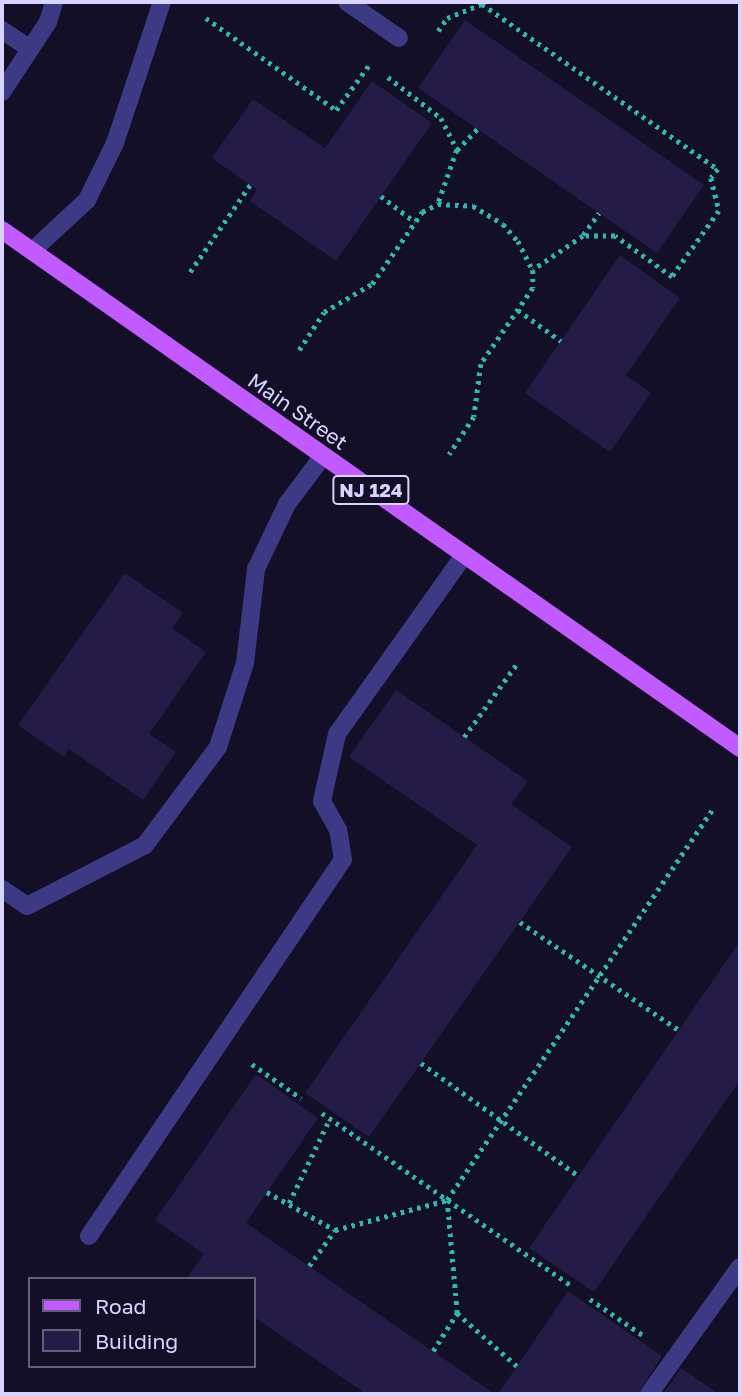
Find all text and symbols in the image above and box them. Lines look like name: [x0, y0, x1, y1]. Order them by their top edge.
street label: Main Street: [243, 367, 353, 455]
road number: NJ 124: [331, 475, 411, 505]
legend: [28, 1277, 256, 1368]
text: Road: [95, 1293, 146, 1319]
text: Building: [95, 1328, 178, 1354]

